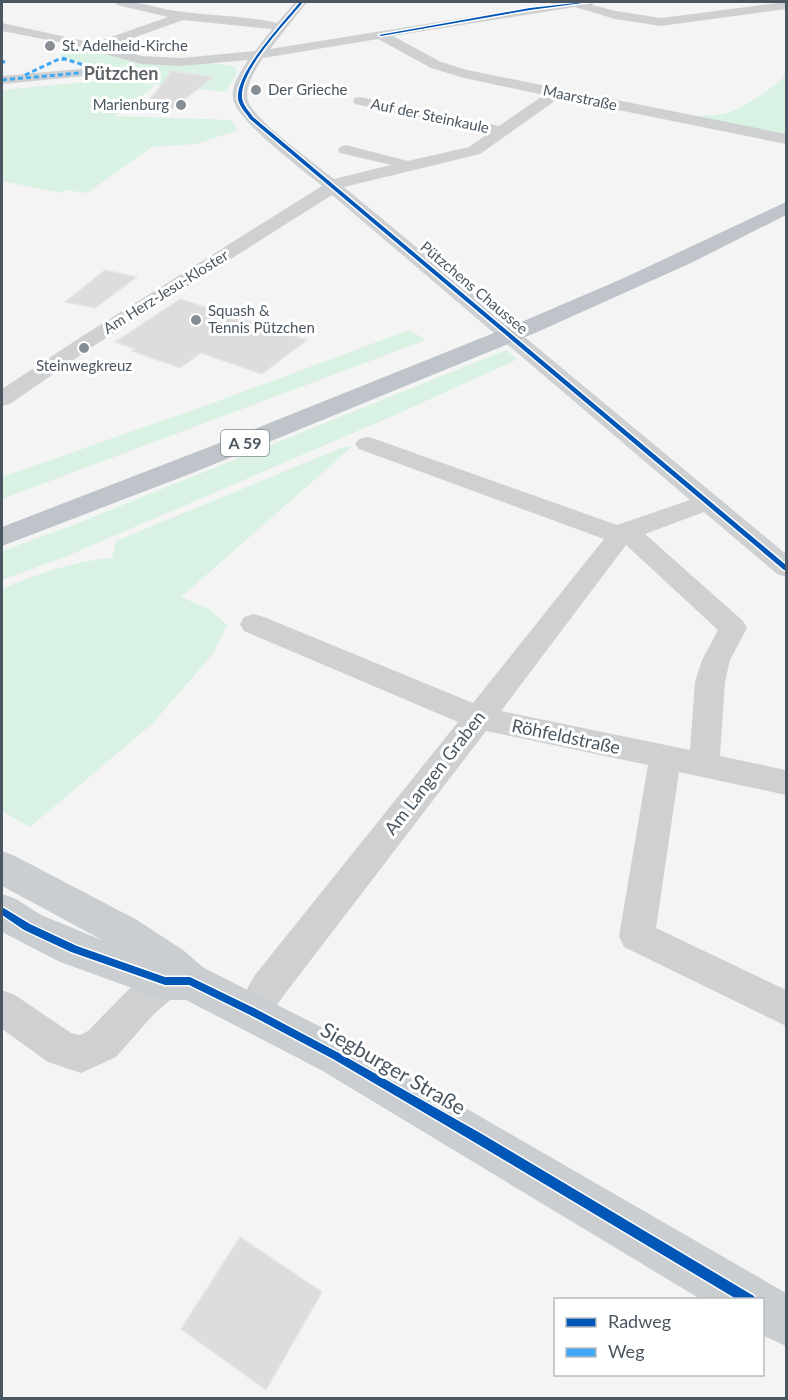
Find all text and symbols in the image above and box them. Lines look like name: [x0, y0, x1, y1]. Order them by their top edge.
place label: St. Adelheid-Kirche: [62, 36, 188, 54]
marker: St. Adelheid-Kirche: [43, 39, 57, 53]
district label: Pützchen: [84, 62, 158, 84]
place label: Der Grieche: [268, 80, 348, 98]
street label: Maarstraße: [541, 80, 619, 114]
marker: Der Grieche: [249, 83, 263, 97]
street label: Auf der Steinkaule: [369, 94, 491, 136]
place label: Marienburg: [93, 95, 169, 113]
marker: Marienburg: [174, 98, 188, 112]
street label: Pützchens Chaussee: [417, 237, 532, 337]
street label: Am Herz-Jesu-Kloster: [100, 245, 232, 337]
place label: Squash & Tennis Pützchen: [208, 301, 315, 336]
marker: Squash & Tennis Pützchen: [189, 313, 203, 327]
marker: Steinwegkreuz: [77, 341, 91, 355]
place label: Steinwegkreuz: [36, 356, 132, 374]
road number: A 59: [221, 430, 269, 456]
street label: Am Langen Graben: [379, 706, 489, 839]
street label: Röhfeldstraße: [510, 714, 622, 758]
street label: Siegburger Straße: [317, 1016, 471, 1119]
legend: [554, 1298, 764, 1376]
text: Radweg: [608, 1310, 671, 1332]
text: Weg: [608, 1340, 645, 1362]

